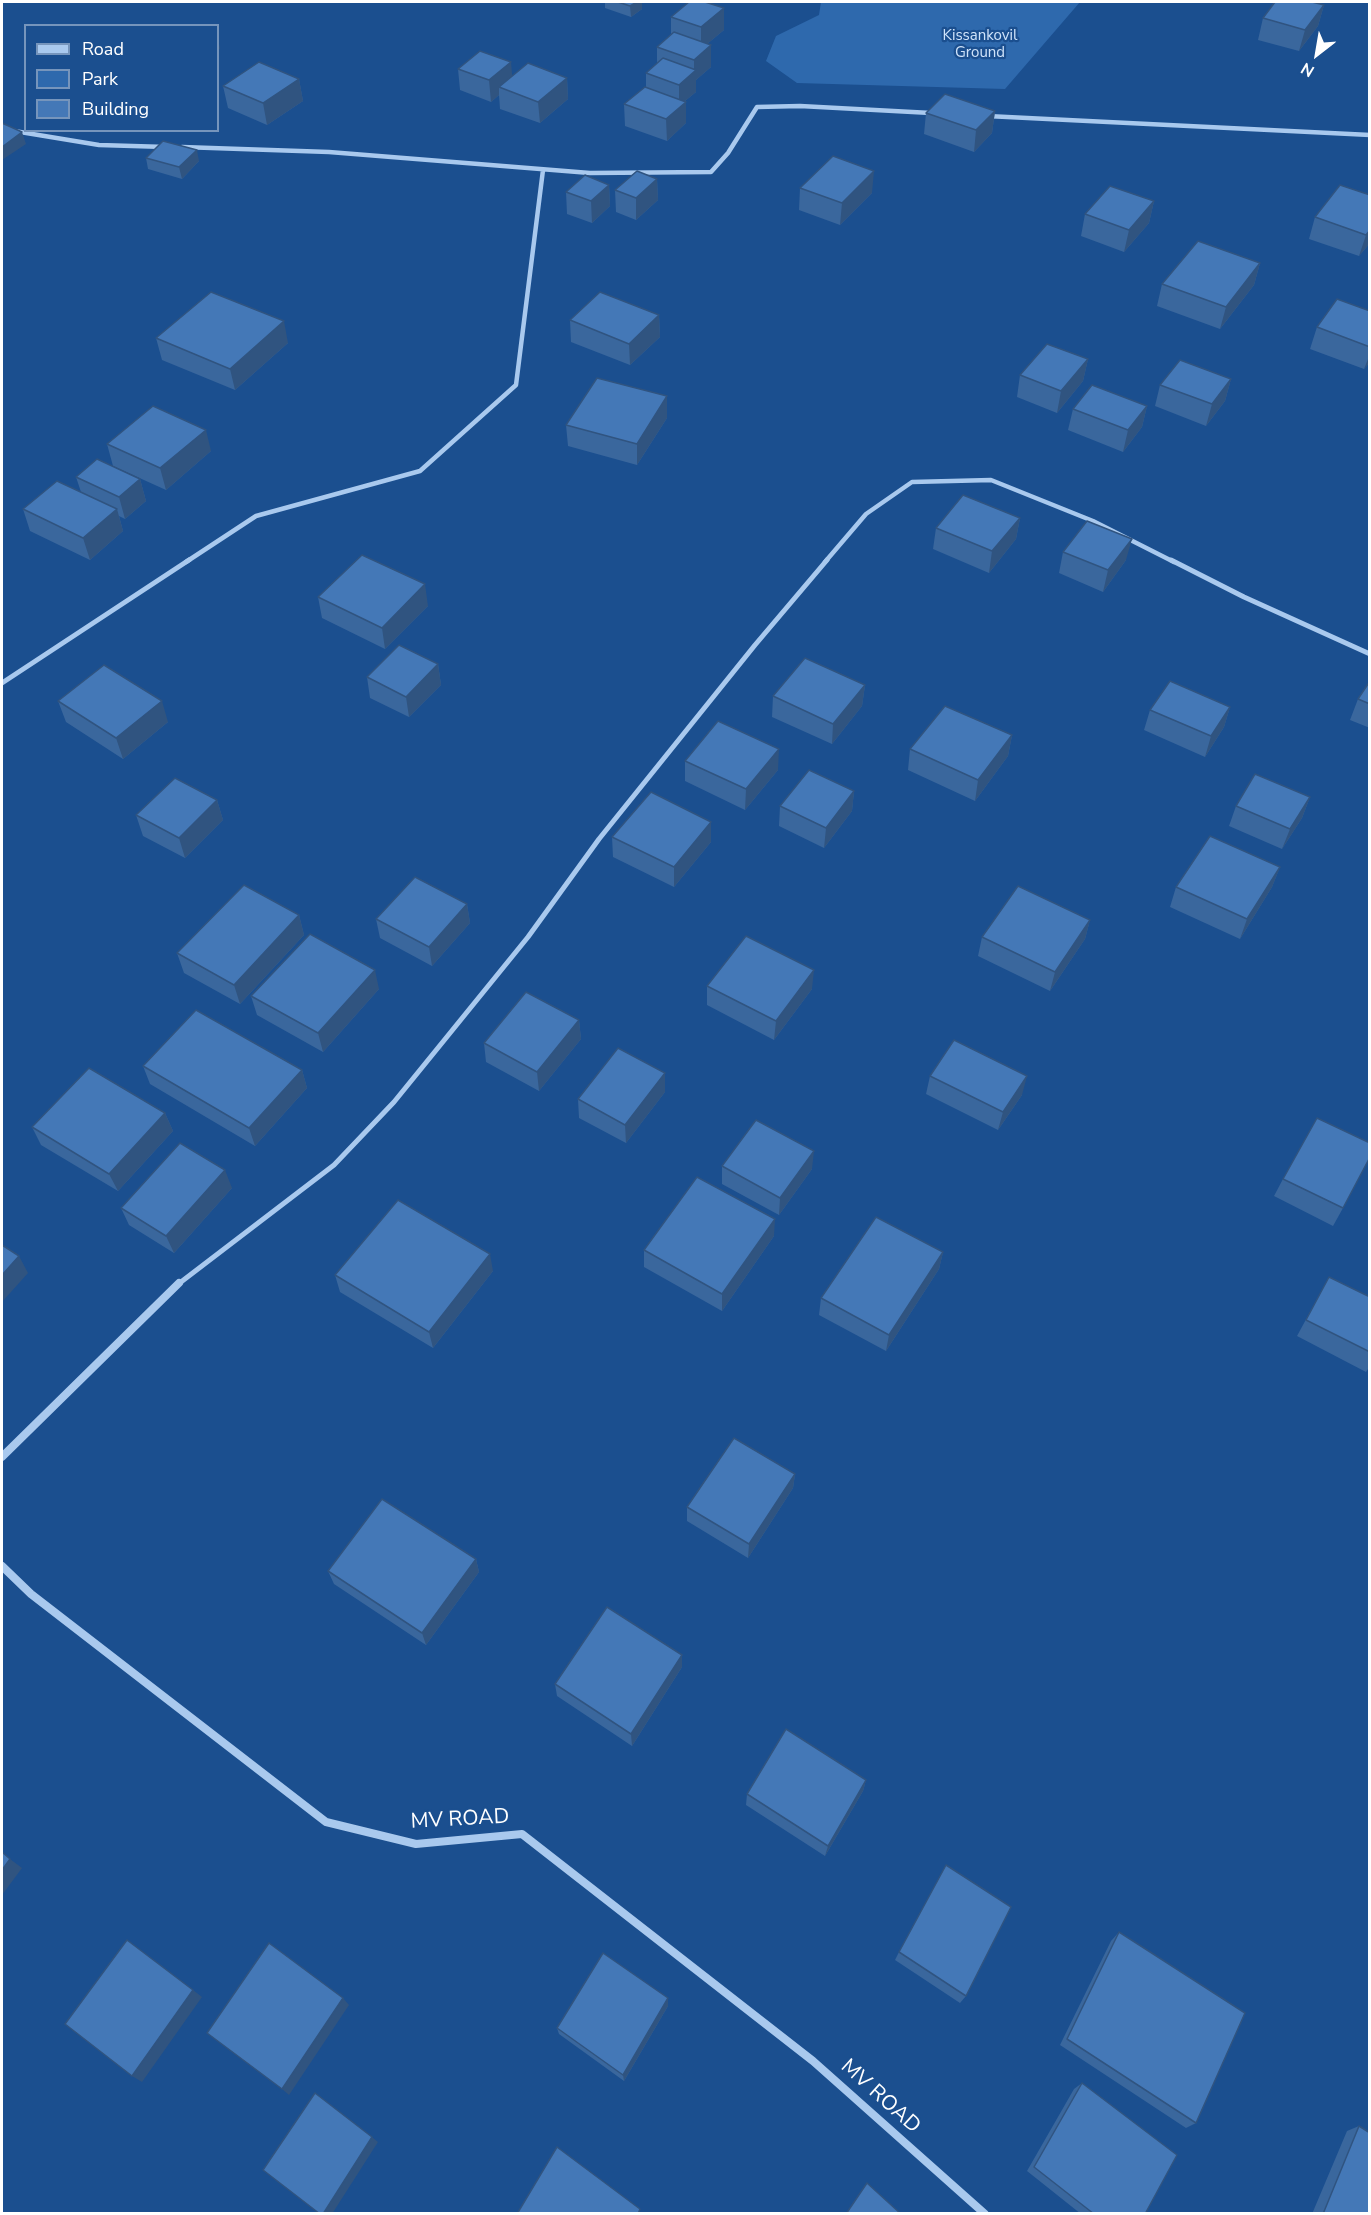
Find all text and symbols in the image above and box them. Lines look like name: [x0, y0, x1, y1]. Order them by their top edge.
legend: [24, 24, 219, 132]
north arrow: [1287, 24, 1347, 84]
park label: Kissankovil Ground: [943, 27, 1017, 62]
text: Road: [82, 37, 124, 61]
text: N: [1297, 57, 1319, 82]
text: Park: [82, 67, 118, 91]
text: Building: [82, 97, 149, 121]
street label: MV ROAD: [410, 1805, 510, 1835]
street label: MV ROAD: [835, 2055, 925, 2139]

